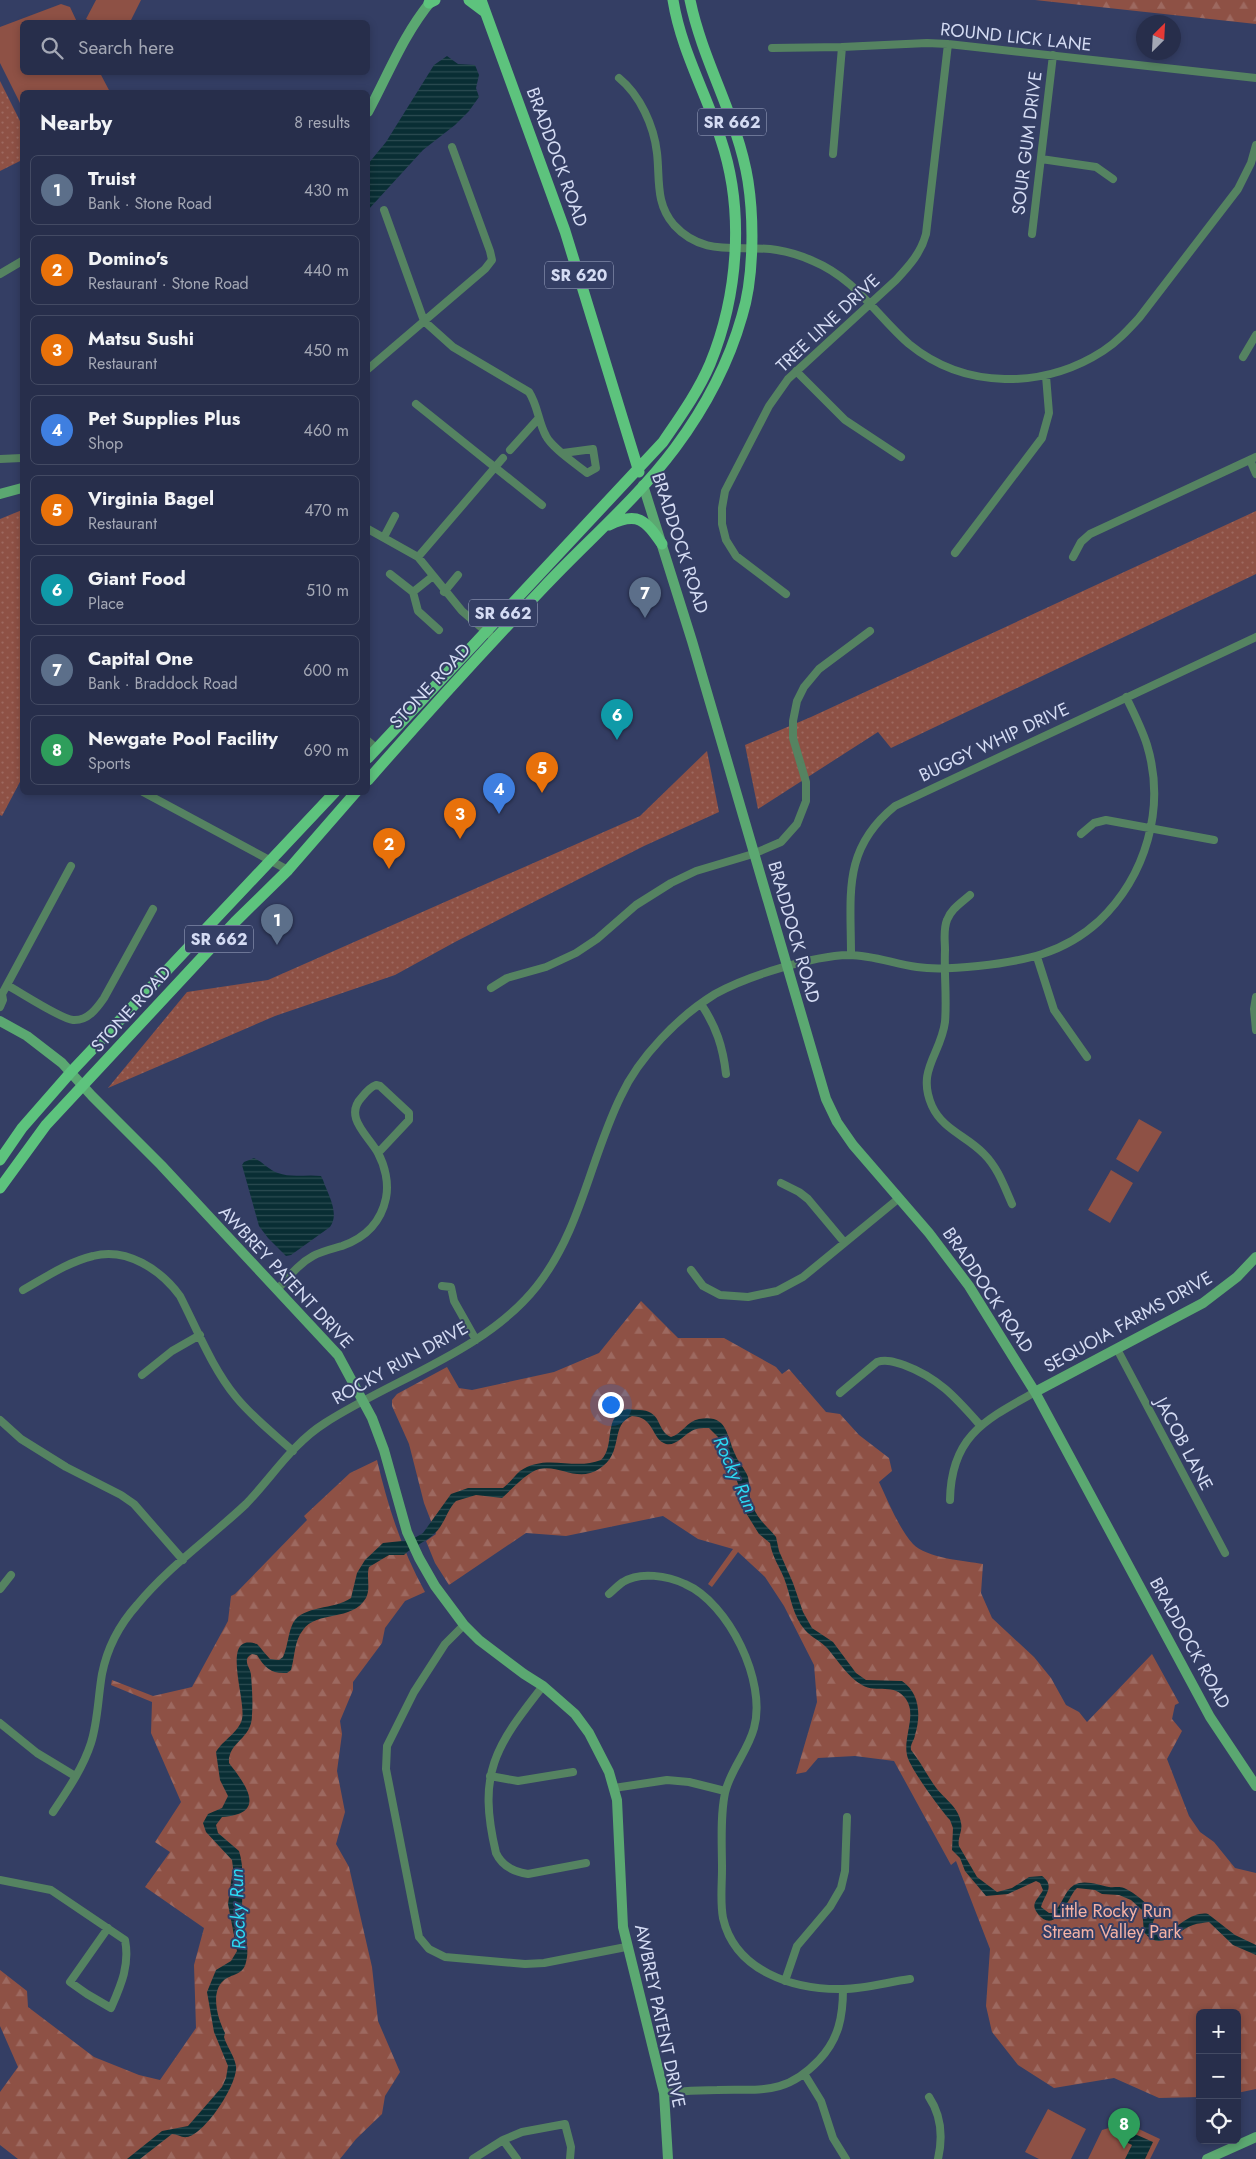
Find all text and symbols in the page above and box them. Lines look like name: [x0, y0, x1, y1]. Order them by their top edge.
north arrow: [1136, 15, 1181, 60]
street label: ROUND LICK LANE: [939, 16, 1093, 58]
search box: [20, 20, 370, 75]
icon: search: [38, 34, 66, 62]
text: Search here: [78, 34, 174, 61]
street label: SOUR GUM DRIVE: [1005, 70, 1049, 216]
street label: BRADDOCK ROAD: [520, 84, 594, 230]
text: Nearby: [40, 108, 112, 138]
road number: SR 662: [698, 108, 766, 136]
text: 8 results: [294, 111, 350, 134]
text: Truist: [88, 165, 136, 192]
text: 1: [53, 179, 61, 202]
text: 430 m: [304, 179, 349, 202]
text: Bank · Stone Road: [88, 192, 212, 215]
text: Domino's: [88, 245, 168, 272]
text: 2: [52, 259, 62, 282]
text: 440 m: [303, 259, 349, 282]
road number: SR 620: [545, 262, 613, 288]
street label: TREE LINE DRIVE: [770, 268, 886, 378]
text: Restaurant · Stone Road: [88, 272, 249, 295]
text: Matsu Sushi: [88, 325, 194, 352]
text: 3: [52, 339, 62, 362]
text: 450 m: [304, 339, 349, 362]
text: Restaurant: [88, 352, 157, 375]
text: Pet Supplies Plus: [88, 405, 240, 432]
text: 4: [51, 419, 63, 442]
text: 460 m: [304, 419, 349, 442]
text: Shop: [88, 432, 123, 455]
street label: BRADDOCK ROAD: [645, 469, 715, 617]
text: Virginia Bagel: [88, 485, 214, 512]
text: 5: [52, 499, 62, 522]
text: 470 m: [304, 499, 349, 522]
text: Restaurant: [88, 512, 157, 535]
text: Giant Food: [88, 565, 186, 592]
pin: 7: [629, 577, 661, 618]
text: 6: [52, 579, 62, 602]
text: 510 m: [306, 579, 349, 602]
text: Place: [88, 592, 124, 615]
road number: SR 662: [469, 600, 537, 626]
street label: STONE ROAD: [383, 637, 477, 735]
text: Capital One: [88, 645, 193, 672]
text: 7: [52, 659, 62, 682]
text: 600 m: [303, 659, 349, 682]
text: Bank · Braddock Road: [88, 672, 238, 695]
street label: BUGGY WHIP DRIVE: [915, 696, 1073, 788]
pin: 6: [601, 699, 633, 740]
text: Newgate Pool Facility: [88, 725, 278, 752]
text: 8: [52, 739, 62, 762]
text: 690 m: [304, 739, 349, 762]
text: Sports: [88, 752, 130, 775]
pin: 5: [526, 752, 558, 793]
pin: 4: [483, 773, 515, 814]
pin: 3: [444, 798, 476, 839]
pin: 2: [373, 828, 405, 869]
street label: BRADDOCK ROAD: [761, 858, 827, 1006]
pin: 1: [261, 904, 293, 945]
road number: SR 662: [185, 926, 253, 952]
street label: STONE ROAD: [85, 960, 177, 1058]
street label: AWBREY PATENT DRIVE: [213, 1200, 359, 1354]
street label: BRADDOCK ROAD: [936, 1222, 1040, 1358]
street label: SEQUOIA FARMS DRIVE: [1039, 1265, 1217, 1379]
street label: ROCKY RUN DRIVE: [327, 1315, 473, 1411]
street label: JACOB LANE: [1148, 1391, 1219, 1495]
your location: [598, 1392, 624, 1418]
water label: Rocky Run: [707, 1432, 764, 1517]
street label: BRADDOCK ROAD: [1143, 1573, 1237, 1713]
water label: Rocky Run: [223, 1868, 252, 1950]
park label: Little Rocky Run Stream Valley Park: [1043, 1898, 1182, 1945]
street label: AWBREY PATENT DRIVE: [628, 1922, 692, 2110]
map controls: [1196, 2009, 1241, 2144]
button: +: [1196, 2009, 1241, 2054]
button: −: [1196, 2054, 1241, 2099]
button: locate: [1196, 2099, 1241, 2144]
pin: 8: [1108, 2108, 1140, 2149]

